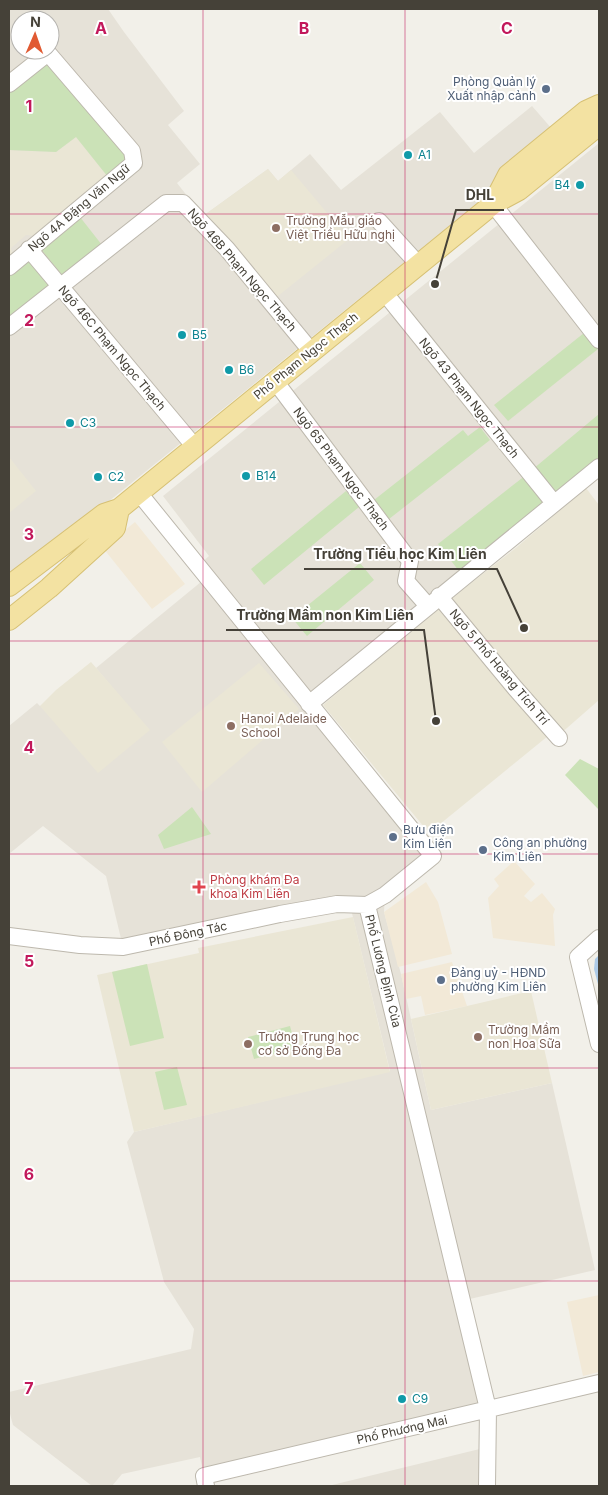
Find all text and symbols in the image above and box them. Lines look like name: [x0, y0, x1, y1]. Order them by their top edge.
north arrow: [10, 10, 60, 60]
text: N: [30, 13, 41, 30]
text: A: [95, 18, 107, 38]
text: B: [299, 18, 309, 38]
text: C: [501, 18, 513, 38]
place label: Phòng Quản lý Xuất nhập cảnh: [447, 74, 536, 103]
marker: Phòng Quản lý Xuất nhập cảnh: [540, 83, 552, 95]
text: 1: [26, 96, 32, 116]
place label: A1: [418, 147, 431, 162]
marker: A1: [402, 149, 414, 161]
street label: Ngõ 4A Đặng Văn Ngữ: [25, 160, 133, 255]
place label: B4: [554, 177, 570, 192]
marker: B4: [574, 179, 586, 191]
callout: DHL: [456, 181, 504, 210]
text: DHL: [466, 186, 494, 203]
street label: Ngõ 46B Phạm Ngọc Thạch: [185, 205, 300, 334]
place label: Trường Mẫu giáo Việt Triều Hữu nghị: [286, 213, 395, 242]
marker: Trường Mẫu giáo Việt Triều Hữu nghị: [270, 222, 282, 234]
street label: Ngõ 46C Phạm Ngọc Thạch: [56, 282, 169, 413]
street label: Phố Phạm Ngọc Thạch: [250, 309, 361, 402]
text: 2: [24, 310, 34, 330]
place label: B5: [192, 327, 207, 342]
marker: B5: [176, 329, 188, 341]
street label: Ngõ 43 Phạm Ngọc Thạch: [416, 335, 522, 461]
place label: B6: [239, 362, 254, 377]
marker: B6: [223, 364, 235, 376]
street label: Ngõ 65 Phạm Ngọc Thạch: [290, 404, 392, 533]
place label: C3: [80, 415, 96, 430]
marker: C3: [64, 417, 76, 429]
place label: B14: [256, 468, 277, 483]
place label: C2: [108, 469, 124, 484]
marker: B14: [240, 470, 252, 482]
marker: C2: [92, 471, 104, 483]
text: 3: [24, 524, 34, 544]
callout: Trường Tiểu học Kim Liên: [304, 540, 497, 569]
text: Trường Tiểu học Kim Liên: [313, 545, 487, 562]
callout: Trường Mầm non Kim Liên: [226, 601, 424, 630]
text: Trường Mầm non Kim Liên: [236, 606, 414, 623]
street label: Ngõ 5 Phố Hoàng Tích Trí: [447, 606, 552, 728]
place label: Hanoi Adelaide School: [241, 711, 327, 740]
marker: Hanoi Adelaide School: [225, 720, 237, 732]
text: 4: [24, 737, 35, 757]
place label: Bưu điện Kim Liên: [403, 822, 454, 851]
marker: Bưu điện Kim Liên: [387, 831, 399, 843]
place label: Công an phường Kim Liên: [493, 835, 587, 864]
marker: Công an phường Kim Liên: [477, 844, 489, 856]
place label: Phòng khám Đa khoa Kim Liên: [210, 872, 299, 901]
marker: Phòng khám Đa khoa Kim Liên: [192, 880, 206, 894]
street label: Phố Lương Định Của: [362, 913, 405, 1029]
street label: Phố Đông Tác: [147, 918, 228, 949]
text: 5: [24, 951, 34, 971]
place label: Đảng uỷ - HĐND phường Kim Liên: [451, 965, 546, 994]
marker: Đảng uỷ - HĐND phường Kim Liên: [435, 974, 447, 986]
place label: Trường Mầm non Hoa Sữa: [488, 1022, 561, 1051]
place label: Trường Trung học cơ sở Đống Đa: [258, 1029, 359, 1058]
marker: Trường Mầm non Hoa Sữa: [472, 1031, 484, 1043]
marker: Trường Trung học cơ sở Đống Đa: [242, 1038, 254, 1050]
text: 6: [24, 1164, 34, 1184]
text: 7: [24, 1378, 34, 1398]
place label: C9: [412, 1391, 428, 1406]
marker: C9: [396, 1393, 408, 1405]
street label: Phố Phương Mai: [355, 1412, 449, 1447]

